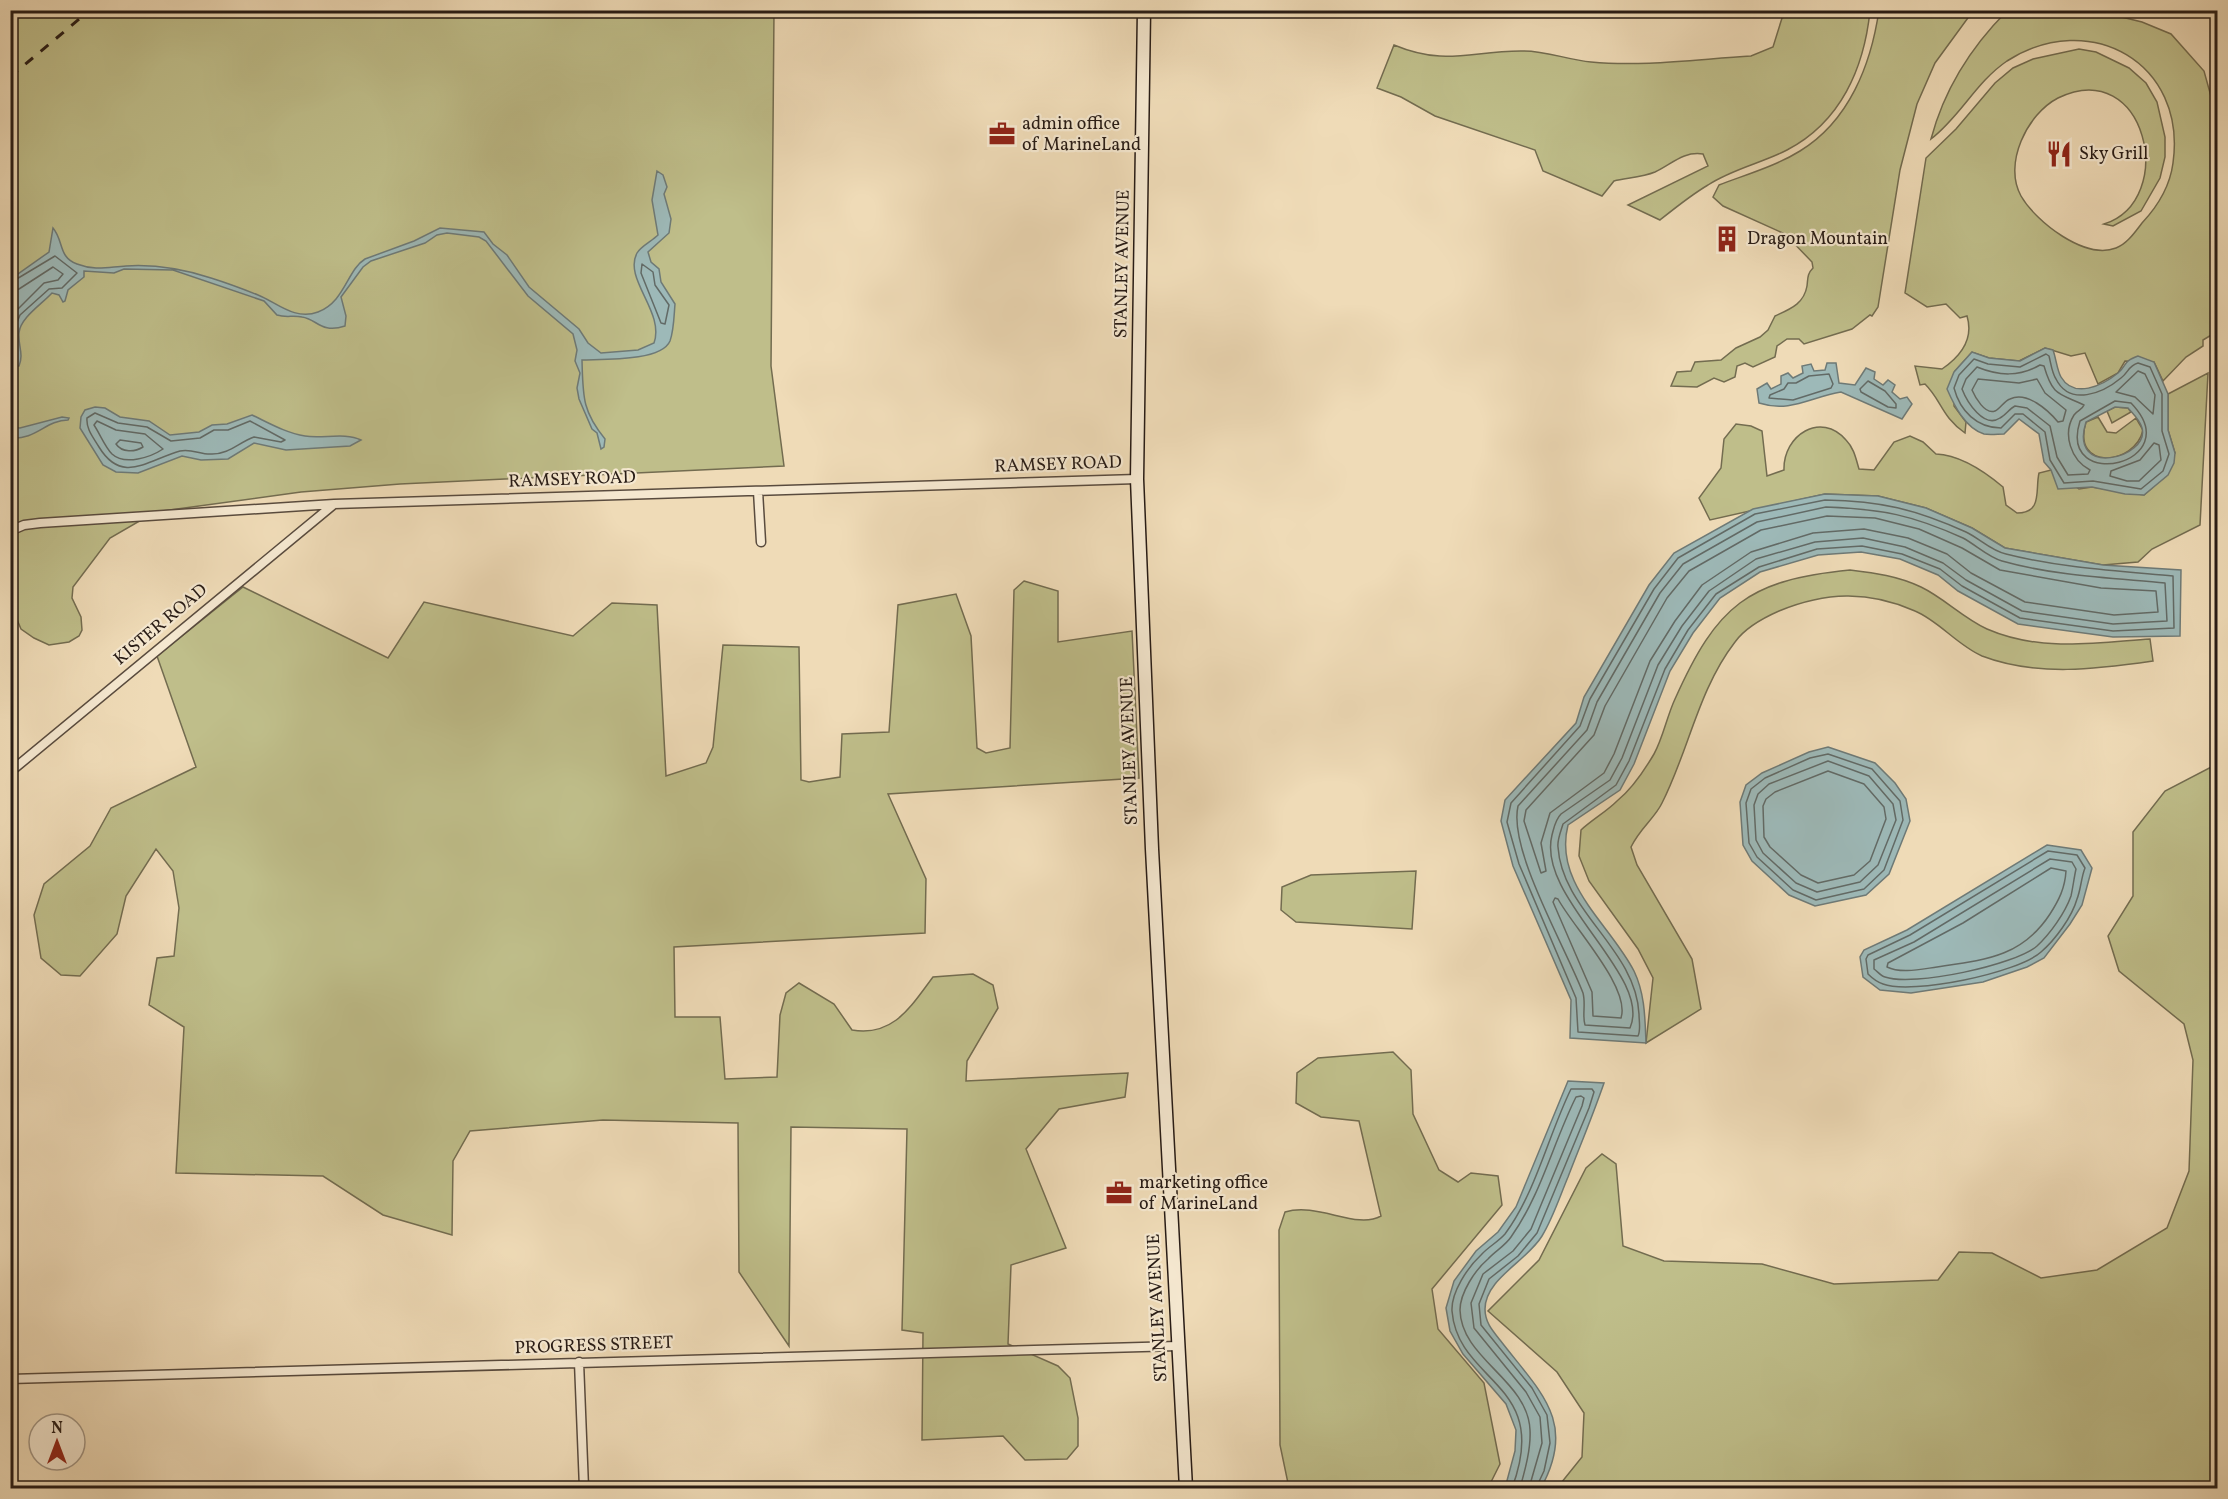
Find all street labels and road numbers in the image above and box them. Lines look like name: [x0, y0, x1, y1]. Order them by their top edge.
street label: STANLEY AVENUE: [1109, 189, 1137, 339]
street label: RAMSEY ROAD: [994, 450, 1122, 480]
street label: RAMSEY ROAD: [508, 465, 636, 495]
street label: KISTER ROAD: [109, 578, 213, 672]
street label: STANLEY AVENUE: [1115, 676, 1145, 826]
street label: STANLEY AVENUE: [1142, 1233, 1174, 1383]
street label: PROGRESS STREET: [514, 1331, 674, 1361]

